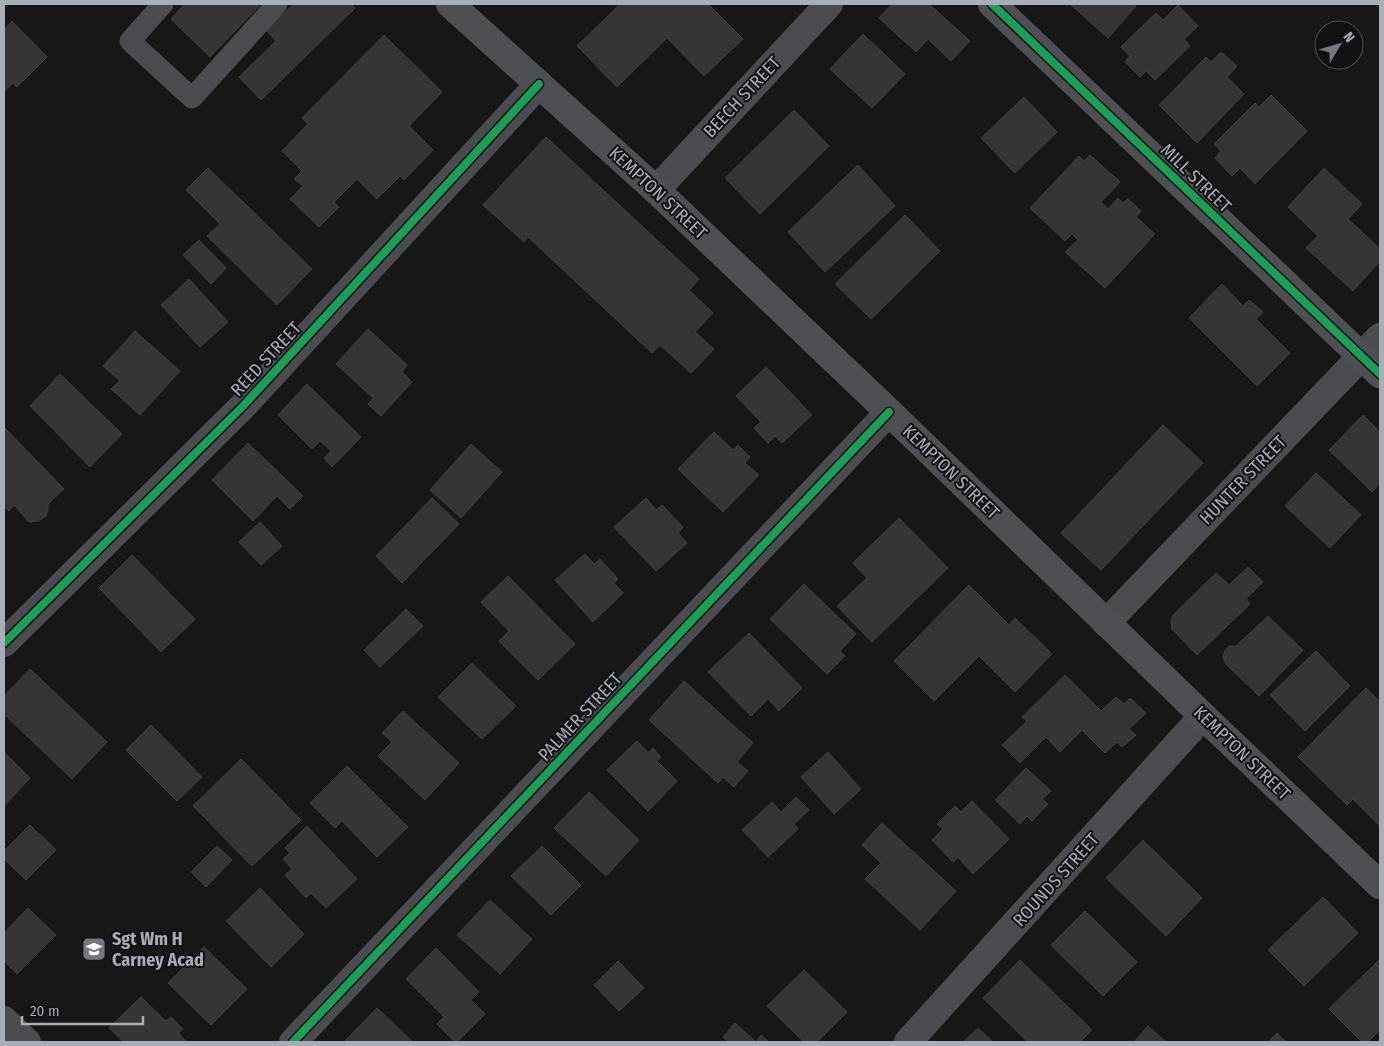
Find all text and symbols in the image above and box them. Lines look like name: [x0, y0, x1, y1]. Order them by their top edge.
north arrow: [1314, 20, 1364, 70]
text: N: [1340, 29, 1358, 46]
street label: BEECH STREET: [699, 51, 786, 142]
street label: MILL STREET: [1156, 139, 1236, 217]
street label: KEMPTON STREET: [604, 142, 712, 244]
street label: REED STREET: [226, 317, 306, 401]
street label: KEMPTON STREET: [898, 420, 1004, 524]
street label: HUNTER STREET: [1195, 430, 1291, 529]
street label: PALMER STREET: [533, 668, 627, 766]
street label: KEMPTON STREET: [1189, 701, 1295, 805]
street label: ROUNDS STREET: [1008, 828, 1104, 931]
place label: Sgt Wm H Carney Acad: [112, 928, 204, 971]
school or university icon: Sgt Wm H Carney Acad: [81, 936, 107, 962]
scale bar: [22, 994, 144, 1026]
text: 20 m: [30, 1002, 60, 1020]

